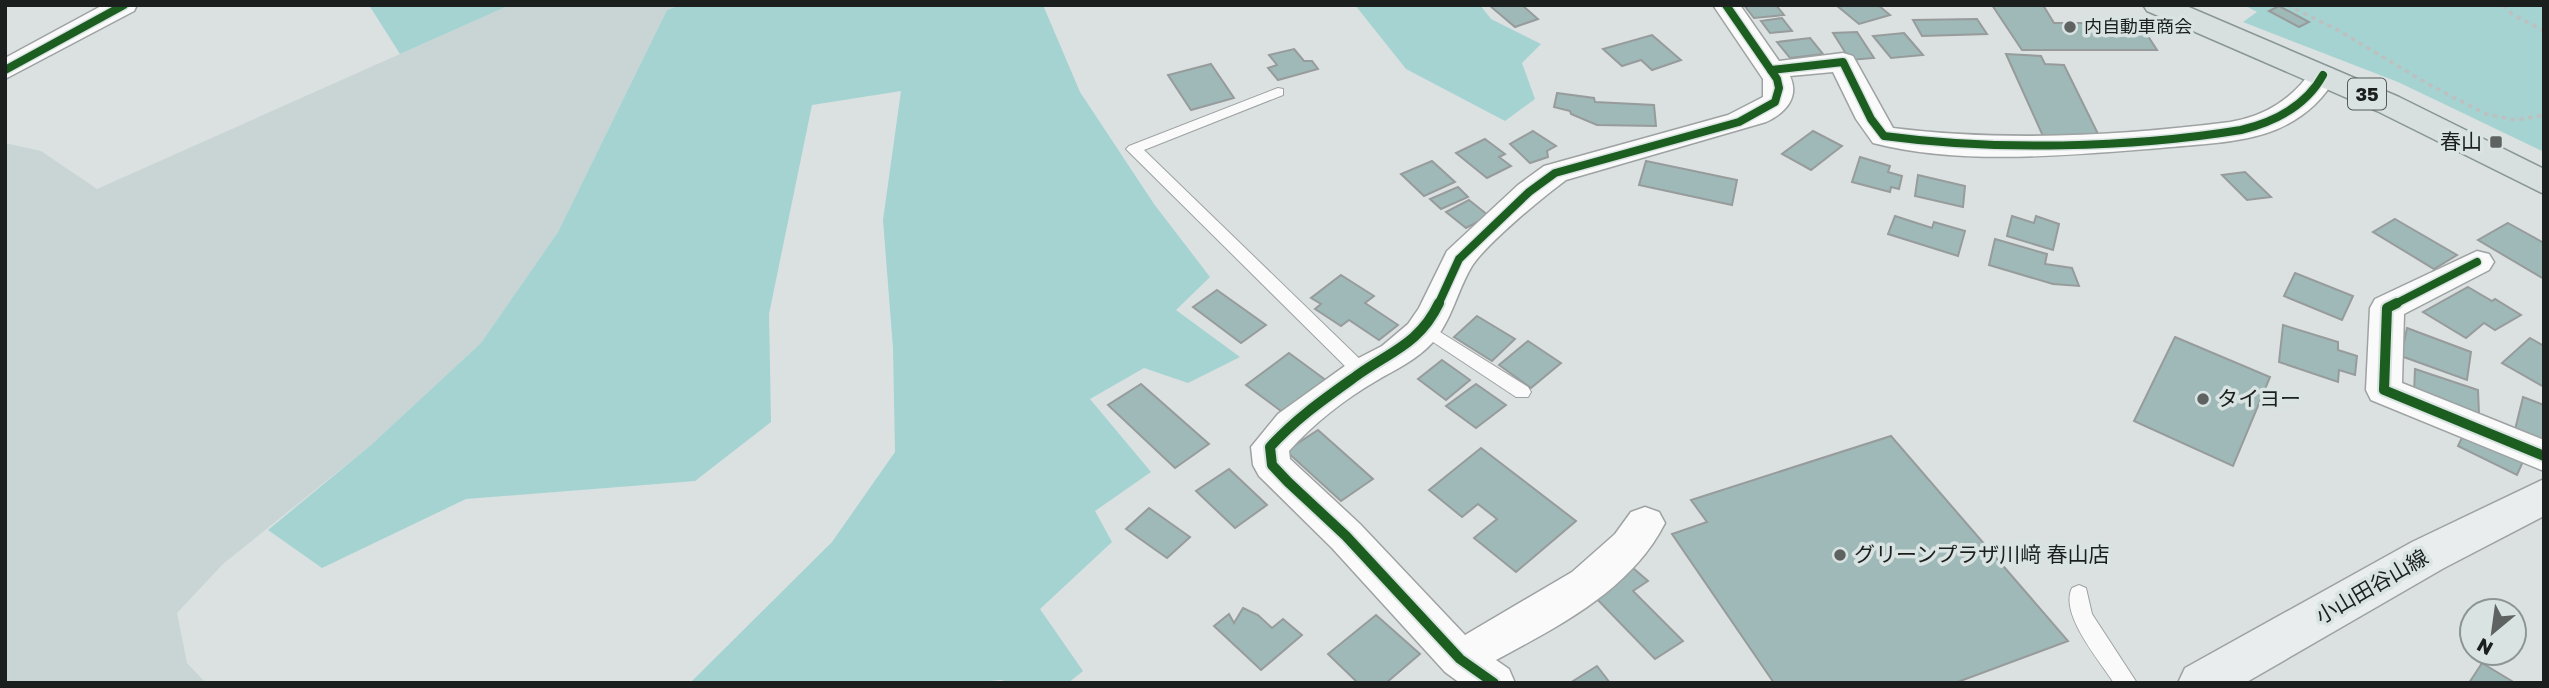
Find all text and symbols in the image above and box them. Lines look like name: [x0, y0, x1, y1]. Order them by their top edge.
place label: 内自動車商会: [2084, 15, 2192, 37]
marker: 内自動車商会: [2062, 19, 2078, 35]
road number: 35: [2348, 78, 2386, 110]
place label: 春山: [2440, 128, 2482, 154]
marker: 春山: [2488, 134, 2504, 150]
place label: タイヨー: [2217, 385, 2301, 411]
marker: タイヨー: [2195, 391, 2211, 407]
place label: グリーンプラザ川﨑 春山店: [1854, 541, 2110, 567]
street label: 小山田谷山線: [2310, 543, 2433, 629]
marker: グリーンプラザ川﨑 春山店: [1832, 547, 1848, 563]
north arrow: [2458, 597, 2528, 667]
text: N: [2473, 634, 2496, 661]

